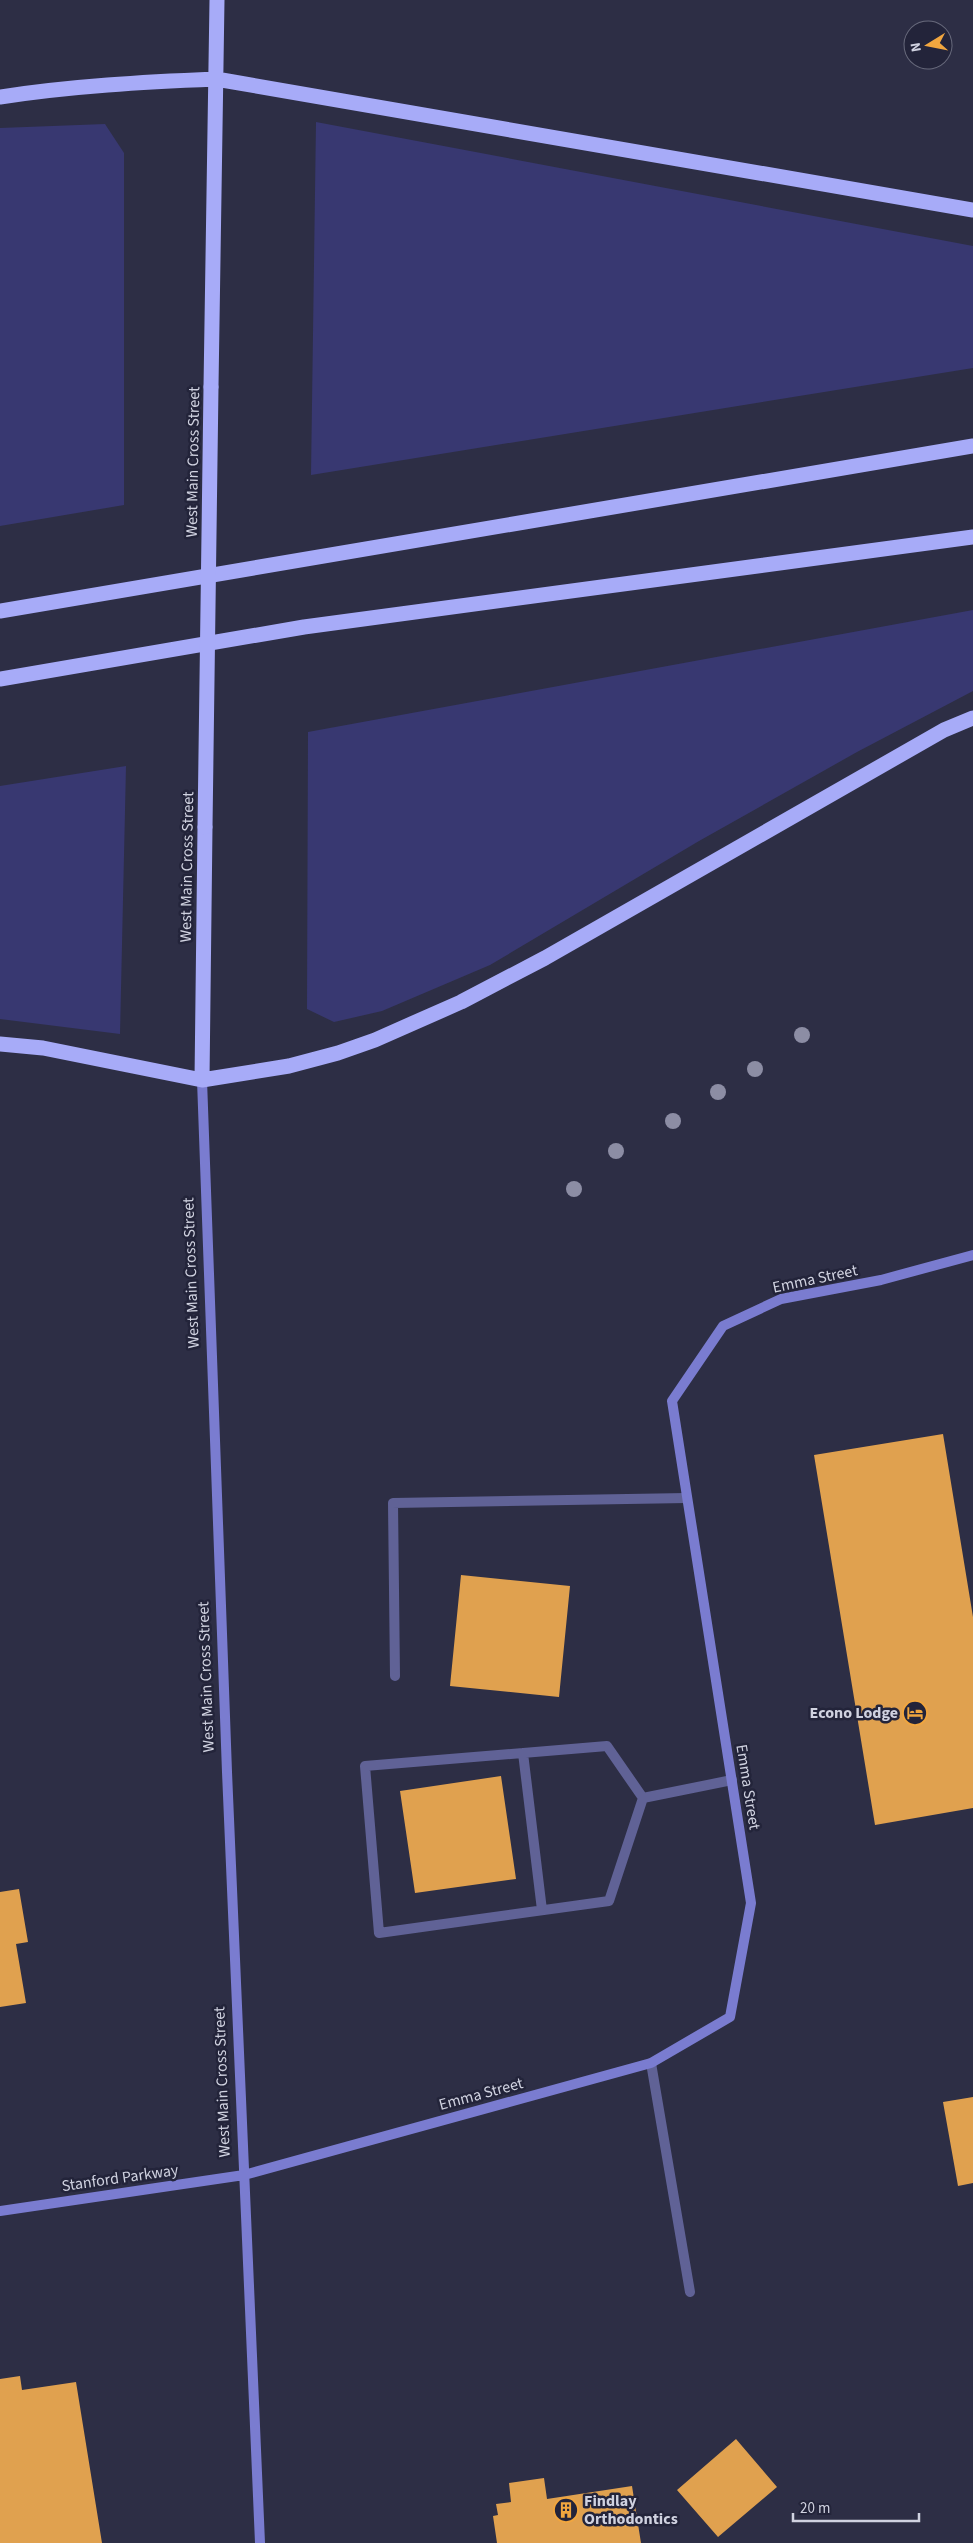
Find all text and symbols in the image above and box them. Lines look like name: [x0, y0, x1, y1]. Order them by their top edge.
north arrow: [903, 20, 953, 70]
text: N: [906, 41, 927, 53]
street label: West Main Cross Street: [181, 386, 205, 538]
street label: West Main Cross Street: [175, 791, 199, 943]
street label: West Main Cross Street: [177, 1197, 205, 1349]
street label: Emma Street: [770, 1259, 860, 1299]
street label: West Main Cross Street: [192, 1601, 220, 1753]
hotel icon: Econo Lodge: [902, 1700, 928, 1726]
place label: Econo Lodge: [810, 1702, 898, 1724]
street label: Emma Street: [730, 1743, 766, 1832]
street label: West Main Cross Street: [208, 2006, 236, 2158]
street label: Emma Street: [436, 2072, 526, 2116]
street label: Stanford Parkway: [60, 2159, 180, 2197]
place label: Findlay Orthodontics: [584, 2490, 678, 2530]
scale bar: [793, 2490, 919, 2522]
building icon: Findlay Orthodontics: [553, 2497, 579, 2523]
text: 20 m: [800, 2498, 830, 2519]

